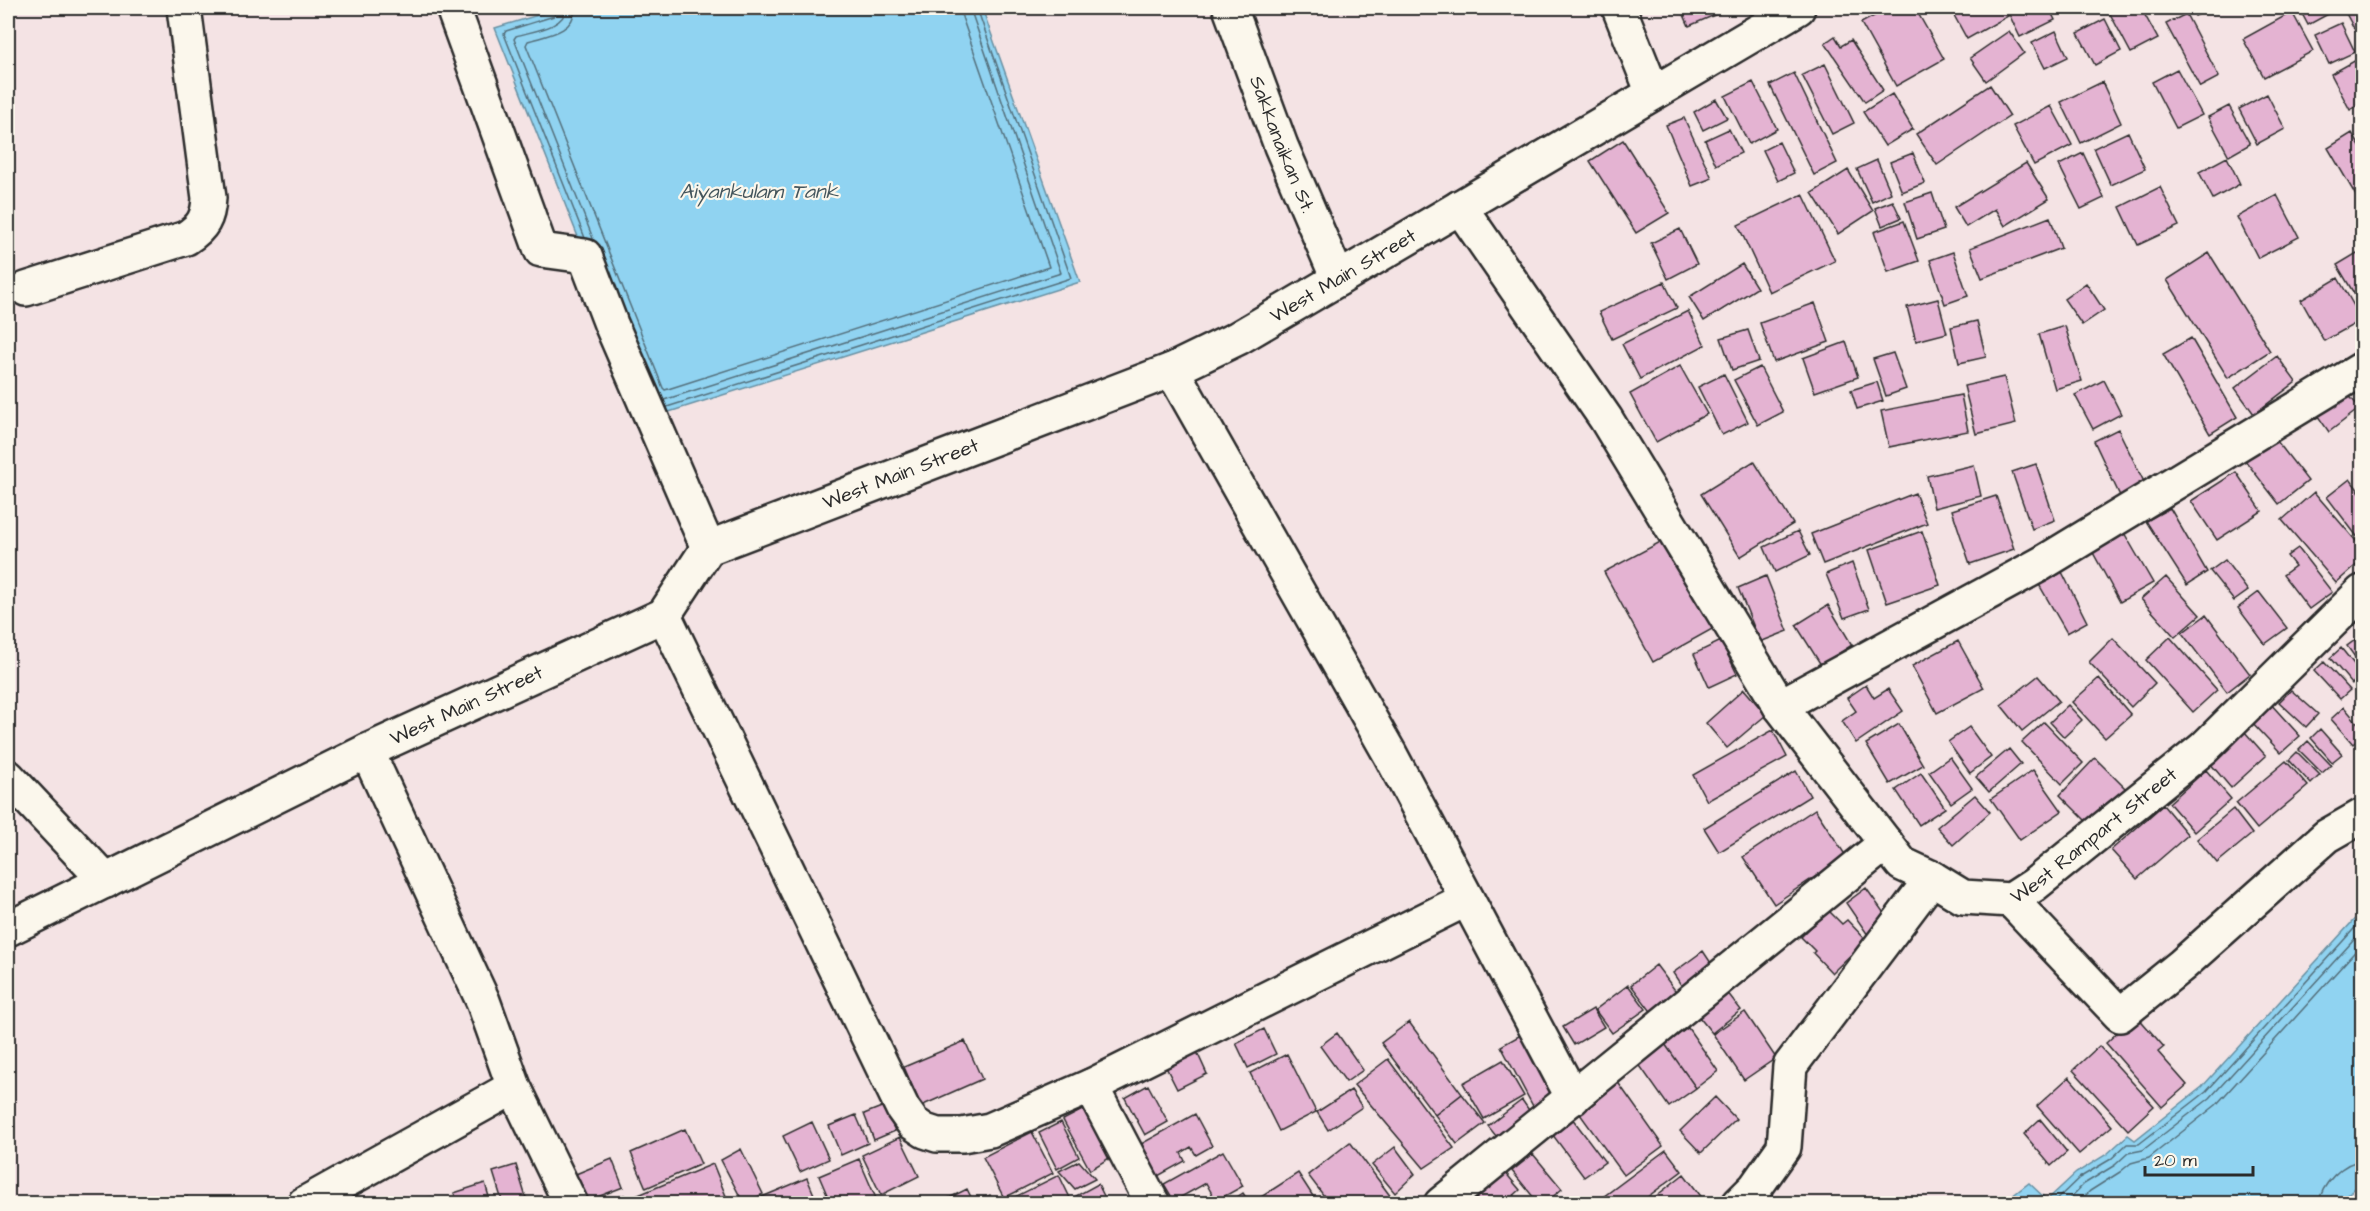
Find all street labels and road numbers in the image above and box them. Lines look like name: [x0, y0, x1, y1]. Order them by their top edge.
street label: Sakkanaikan St.: [1242, 72, 1322, 217]
street label: West Main Street: [1265, 222, 1422, 330]
street label: West Main Street: [819, 431, 983, 517]
street label: West Main Street: [385, 658, 547, 753]
street label: West Rampart Street: [2005, 761, 2183, 911]

